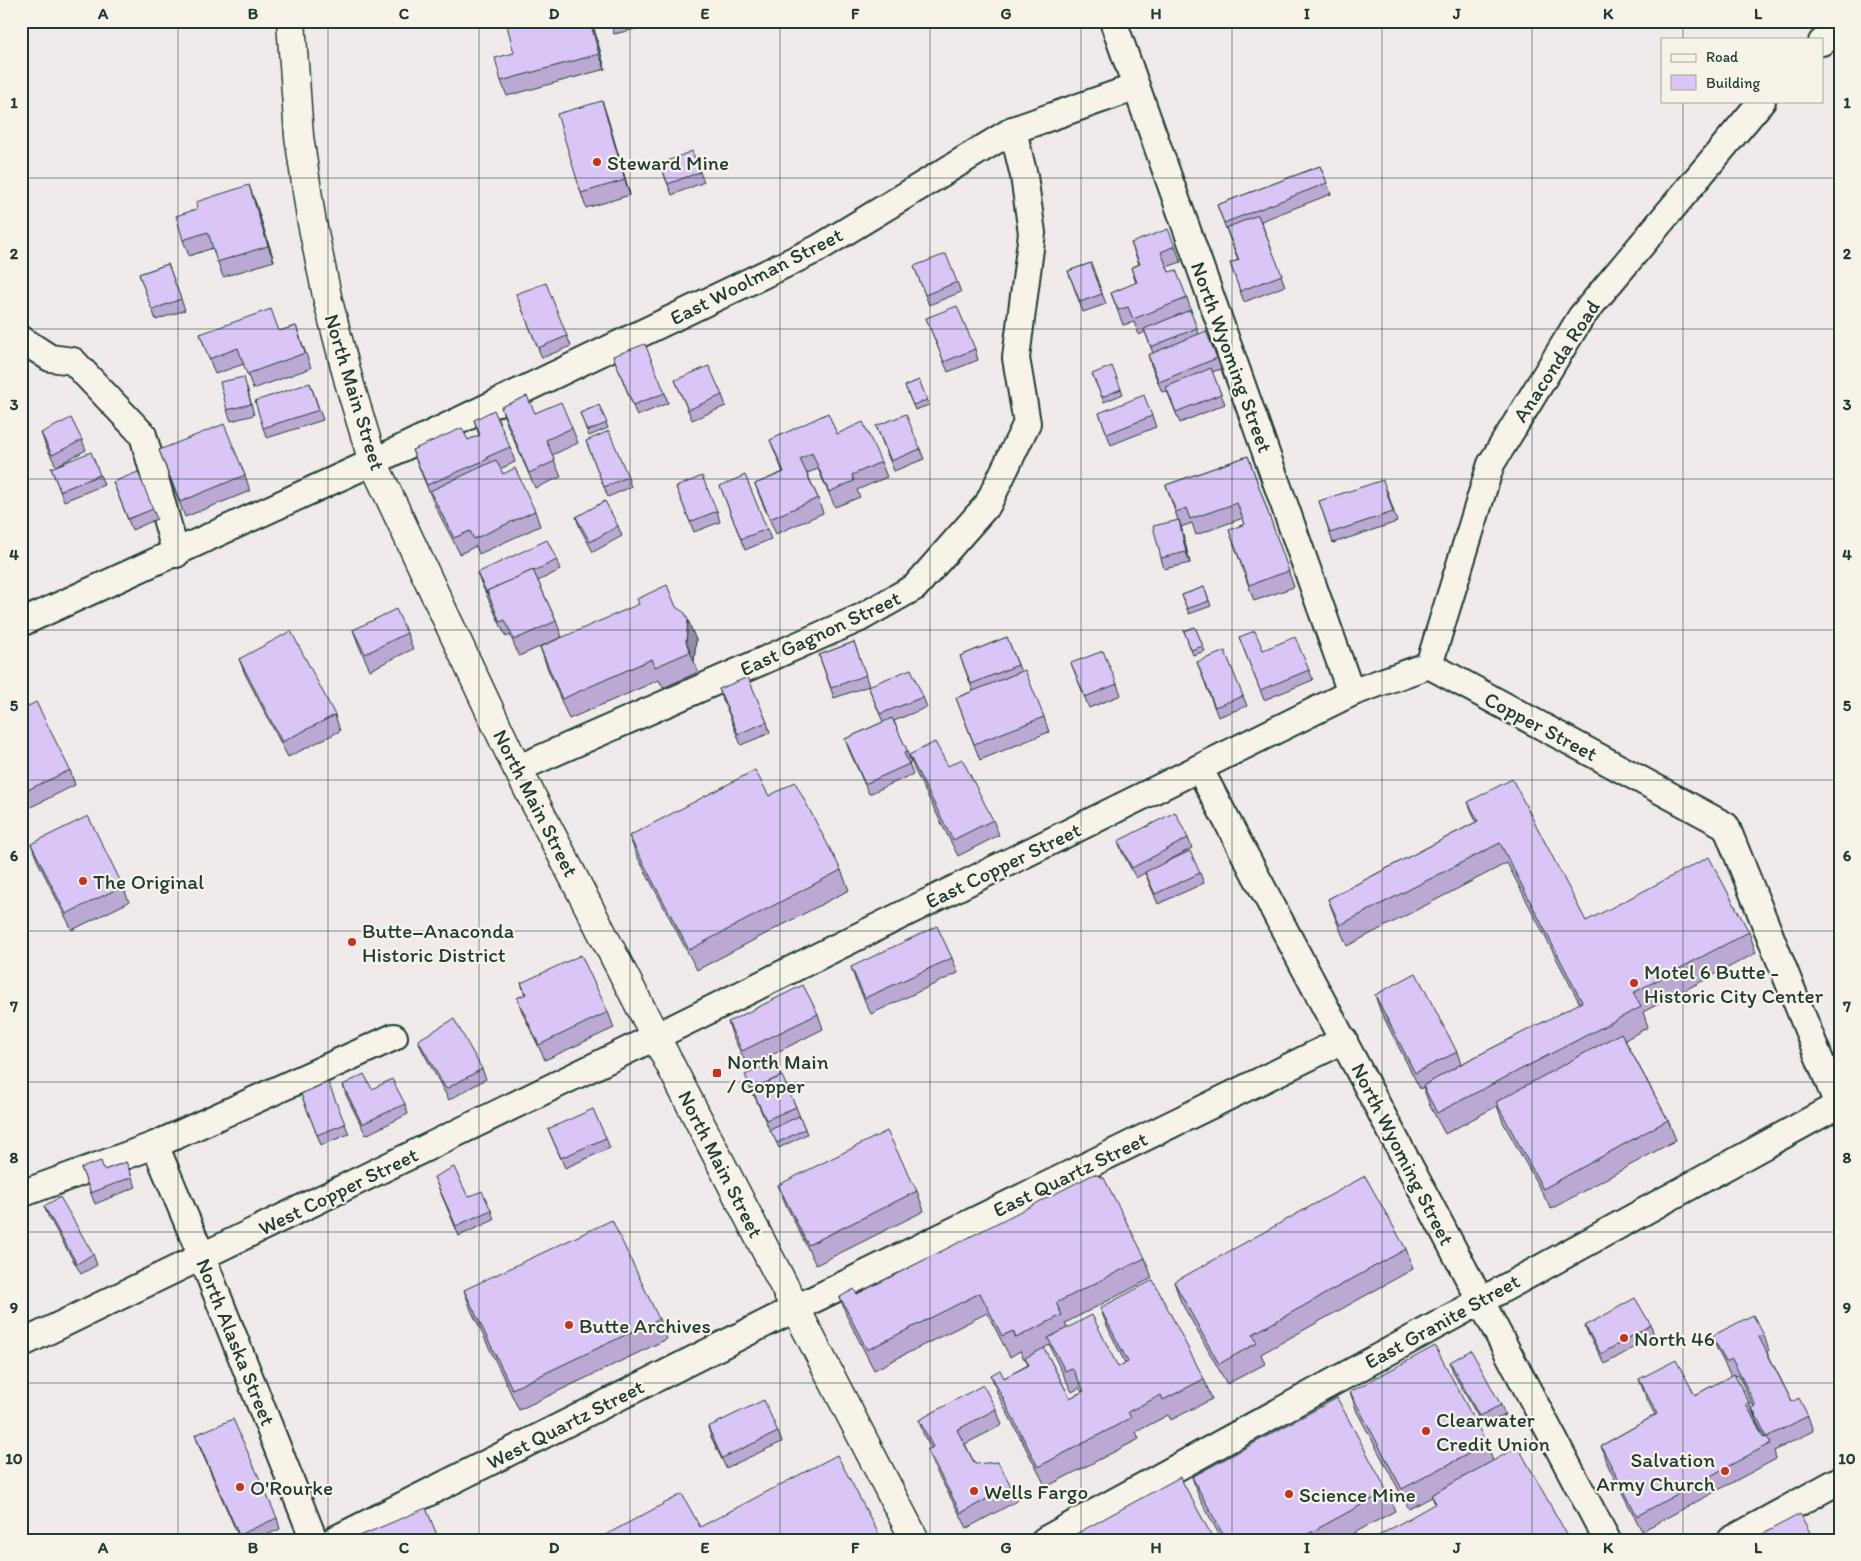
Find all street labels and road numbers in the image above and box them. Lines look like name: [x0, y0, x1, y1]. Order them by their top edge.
street label: East Woolman Street: [666, 222, 847, 330]
street label: North Wyoming Street: [1186, 258, 1278, 456]
street label: Anaconda Road: [1507, 295, 1605, 427]
street label: North Main Street: [319, 311, 391, 473]
street label: East Gagnon Street: [736, 585, 904, 681]
street label: Copper Street: [1480, 686, 1602, 766]
street label: North Main Street: [488, 725, 584, 881]
street label: East Copper Street: [921, 817, 1085, 913]
street label: North Wyoming Street: [1346, 1059, 1460, 1249]
street label: North Main Street: [673, 1086, 769, 1242]
street label: East Quartz Street: [989, 1126, 1151, 1222]
street label: West Copper Street: [254, 1142, 422, 1240]
street label: North Alaska Street: [191, 1255, 281, 1429]
street label: East Granite Street: [1360, 1268, 1524, 1374]
street label: West Quartz Street: [482, 1373, 648, 1474]

